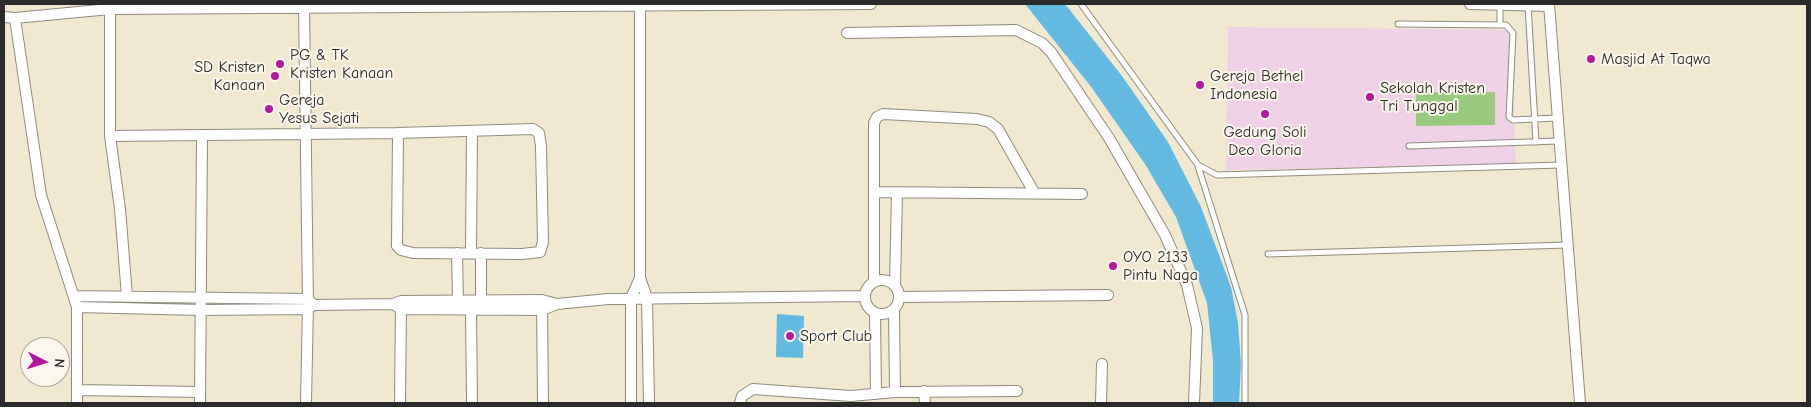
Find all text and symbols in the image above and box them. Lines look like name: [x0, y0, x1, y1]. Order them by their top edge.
place label: PG & TK Kristen Kanaan: [290, 45, 393, 83]
place label: Masjid At Taqwa: [1601, 49, 1711, 69]
marker: Masjid At Taqwa: [1585, 53, 1597, 65]
place label: SD Kristen Kanaan: [194, 57, 265, 95]
marker: PG & TK Kristen Kanaan: [274, 58, 286, 70]
place label: Gereja Bethel Indonesia: [1210, 66, 1304, 104]
marker: SD Kristen Kanaan: [269, 70, 281, 82]
place label: Sekolah Kristen Tri Tunggal: [1380, 78, 1485, 116]
marker: Gereja Bethel Indonesia: [1194, 79, 1206, 91]
place label: Gereja Yesus Sejati: [279, 90, 359, 128]
marker: Sekolah Kristen Tri Tunggal: [1364, 91, 1376, 103]
marker: Gereja Yesus Sejati: [263, 103, 275, 115]
marker: Gedung Soli Deo Gloria: [1259, 108, 1271, 120]
place label: Gedung Soli Deo Gloria: [1223, 122, 1307, 160]
place label: OYO 2133 Pintu Naga: [1123, 247, 1198, 285]
marker: OYO 2133 Pintu Naga: [1107, 260, 1119, 272]
place label: Sport Club: [800, 326, 872, 346]
marker: Sport Club: [784, 330, 796, 342]
north arrow: [20, 337, 70, 387]
text: N: [51, 358, 68, 369]

